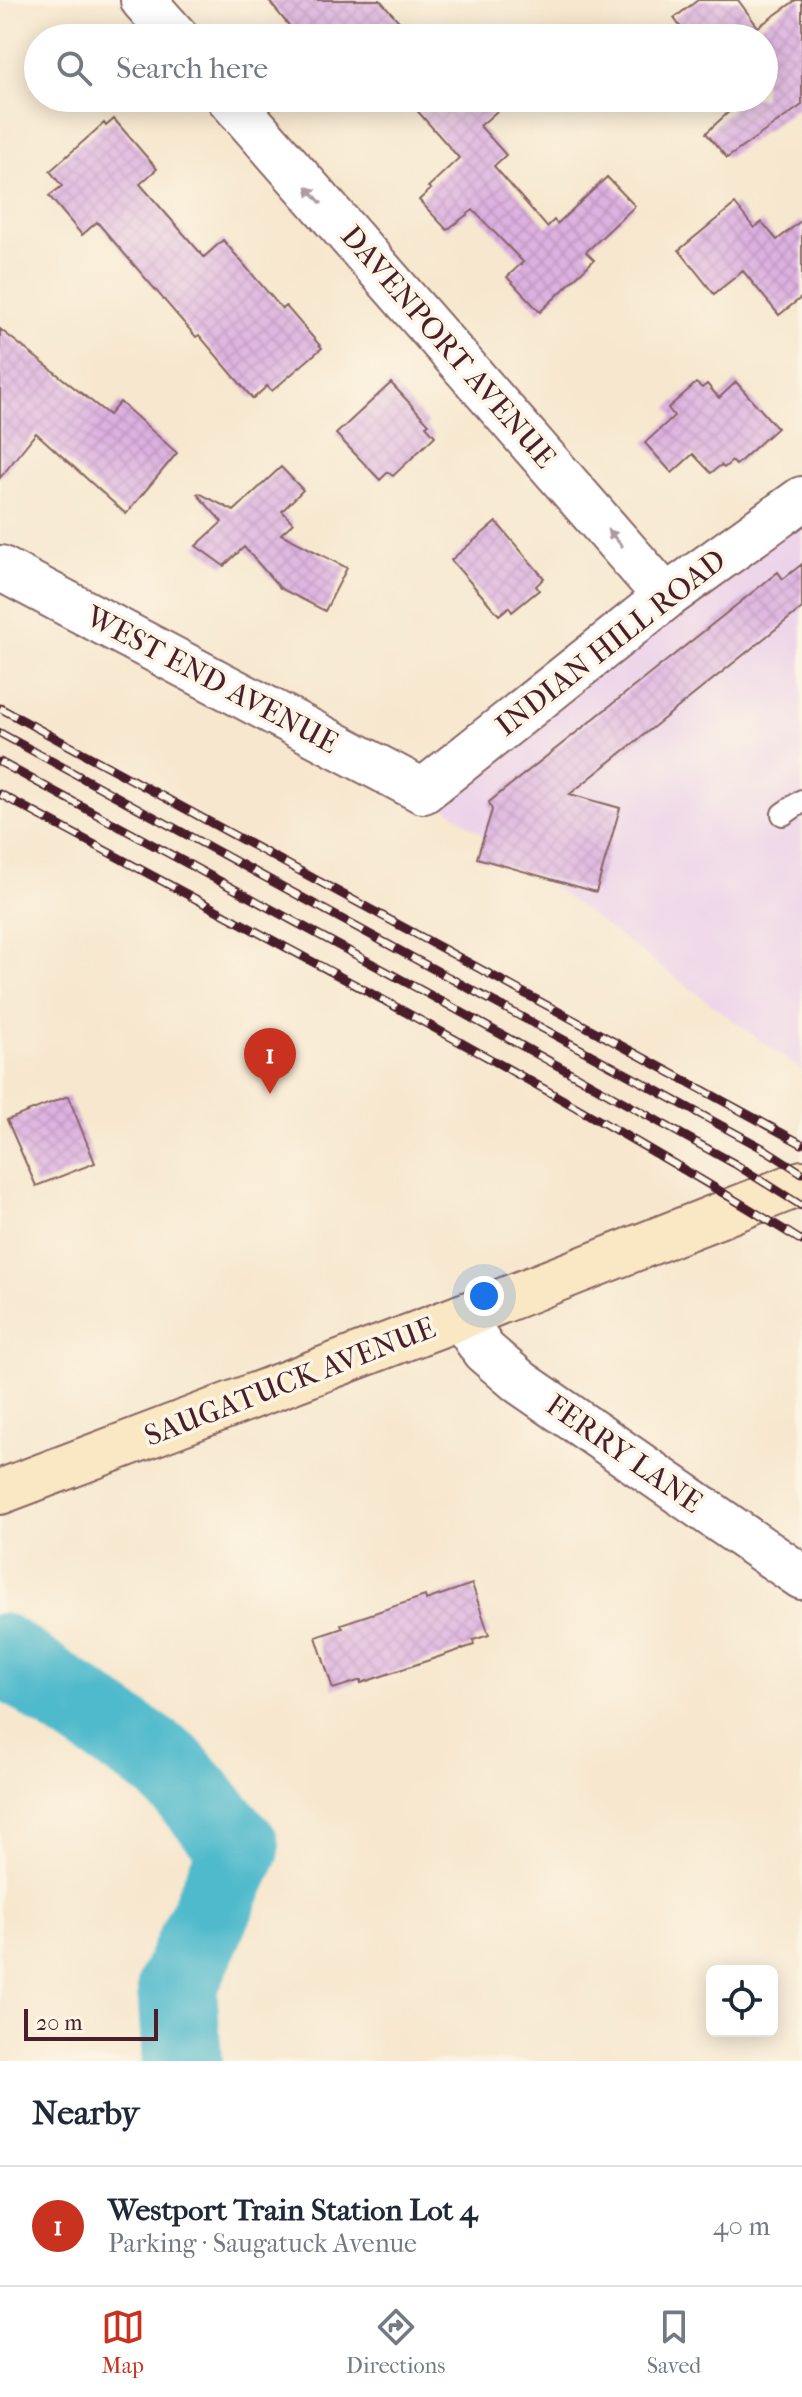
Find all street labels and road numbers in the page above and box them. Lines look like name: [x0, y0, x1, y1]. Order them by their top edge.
street label: DAVENPORT AVENUE: [333, 219, 563, 475]
street label: INDIAN HILL ROAD: [489, 542, 733, 744]
street label: WEST END AVENUE: [79, 598, 344, 761]
street label: SAUGATUCK AVENUE: [140, 1310, 440, 1454]
street label: FERRY LANE: [539, 1387, 709, 1521]

